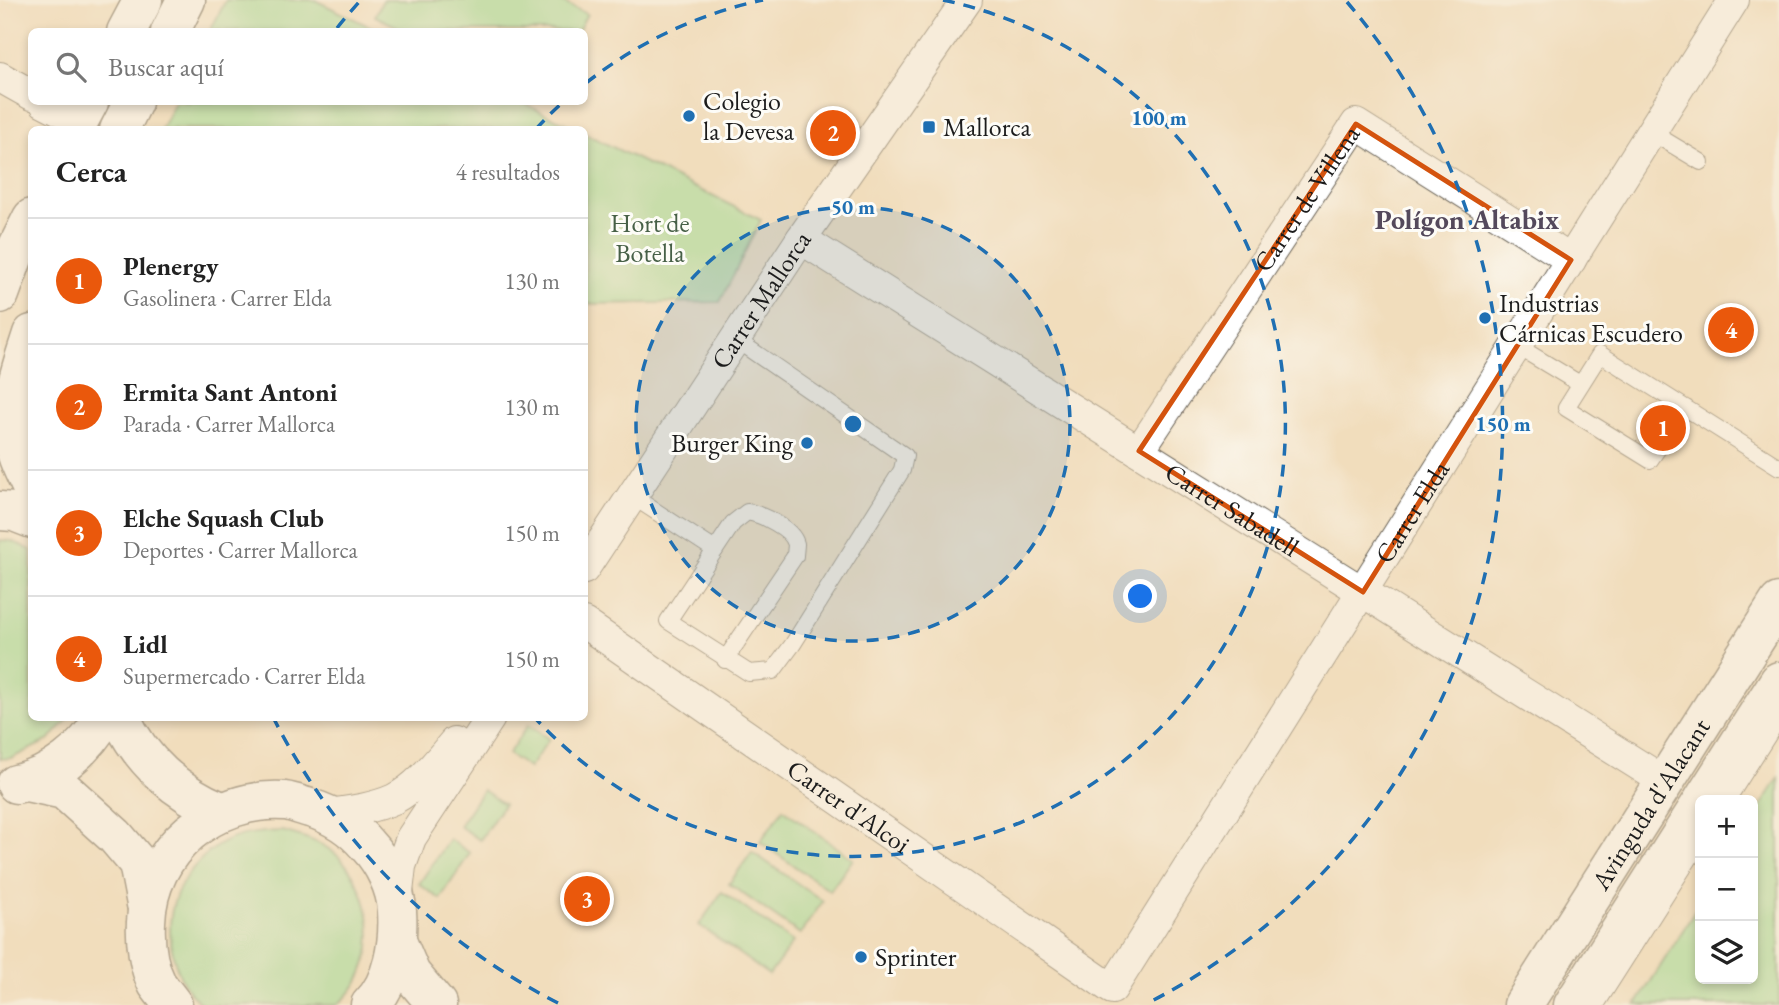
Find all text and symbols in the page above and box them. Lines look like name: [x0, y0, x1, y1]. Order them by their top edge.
search box: [28, 28, 588, 105]
icon: search: [52, 48, 90, 86]
text: Buscar aquí: [108, 50, 224, 84]
place label: Colegio la Devesa: [703, 84, 795, 148]
text: 100 m: [1131, 104, 1187, 131]
pin: 2: [810, 107, 856, 159]
marker: Colegio la Devesa: [681, 108, 697, 124]
place label: Mallorca: [943, 110, 1032, 144]
street label: Carrer de Villena: [1246, 118, 1368, 278]
marker: Mallorca: [921, 119, 937, 135]
text: Cerca: [56, 152, 127, 191]
text: 4 resultados: [456, 157, 560, 187]
text: 50 m: [831, 193, 875, 220]
district label: Polígon Altabix: [1375, 201, 1559, 237]
park label: Hort de Botella: [610, 206, 690, 270]
street label: Carrer Mallorca: [703, 224, 819, 375]
text: Plenergy: [123, 249, 218, 283]
text: 1: [73, 266, 85, 296]
text: 130 m: [504, 266, 560, 296]
text: Gasolinera · Carrer Elda: [123, 283, 332, 313]
place label: Industrias Cárnicas Escudero: [1499, 286, 1683, 350]
pin: 4: [1708, 304, 1754, 356]
marker: Industrias Cárnicas Escudero: [1477, 310, 1493, 326]
text: Ermita Sant Antoni: [123, 375, 337, 409]
text: 2: [73, 392, 85, 422]
text: 130 m: [504, 392, 560, 422]
pin: 1: [1640, 402, 1686, 454]
text: Parada · Carrer Mallorca: [123, 409, 335, 439]
text: 150 m: [1475, 410, 1531, 437]
centre of rings: [841, 412, 865, 436]
place label: Burger King: [671, 426, 794, 460]
marker: Burger King: [799, 435, 815, 451]
street label: Carrer Elda: [1367, 454, 1457, 570]
street label: Carrer Sabadell: [1159, 455, 1305, 564]
text: Elche Squash Club: [123, 501, 324, 535]
text: 3: [73, 518, 85, 548]
text: 150 m: [504, 518, 560, 548]
text: Deportes · Carrer Mallorca: [123, 535, 358, 565]
your location: [1123, 579, 1157, 613]
text: Lidl: [123, 627, 168, 661]
text: 4: [73, 644, 85, 674]
text: 150 m: [504, 644, 560, 674]
text: Supermercado · Carrer Elda: [123, 661, 365, 691]
street label: Avinguda d'Alacant: [1583, 712, 1718, 897]
street label: Carrer d'Alcoi: [781, 752, 917, 861]
map controls: [1695, 795, 1758, 984]
button: +: [1695, 795, 1758, 858]
button: −: [1695, 858, 1758, 921]
pin: 3: [564, 873, 610, 925]
button: layers: [1695, 921, 1758, 984]
place label: Sprinter: [875, 940, 957, 974]
marker: Sprinter: [853, 949, 869, 965]

